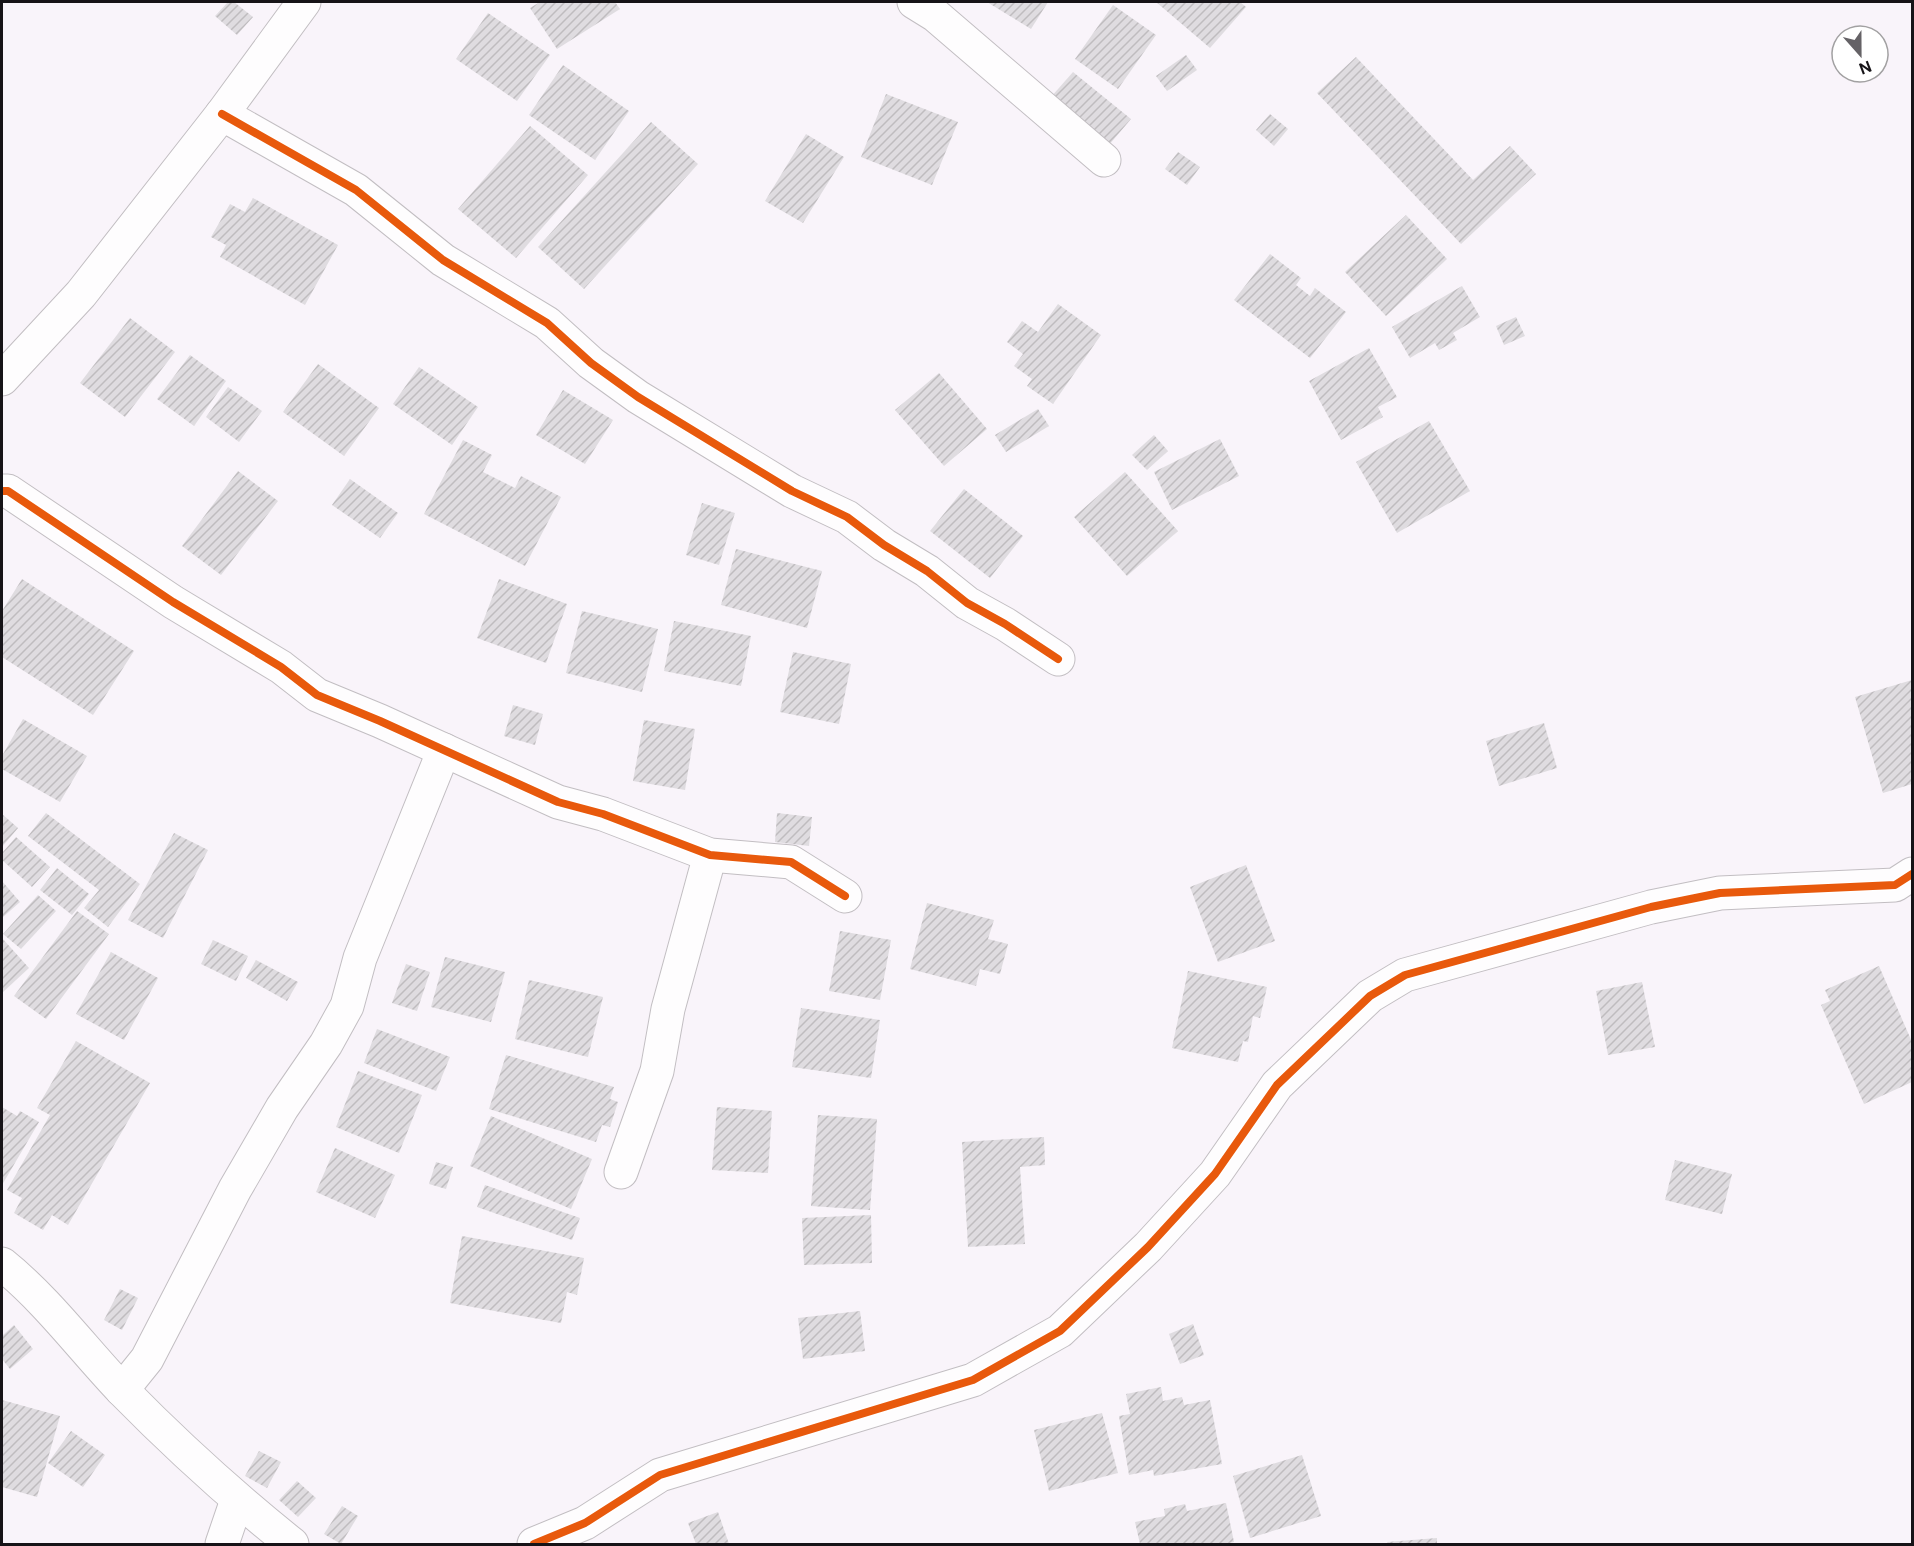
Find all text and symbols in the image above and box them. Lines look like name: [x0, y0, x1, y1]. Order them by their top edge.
north arrow: [1830, 24, 1890, 84]
text: N: [1856, 56, 1874, 79]

